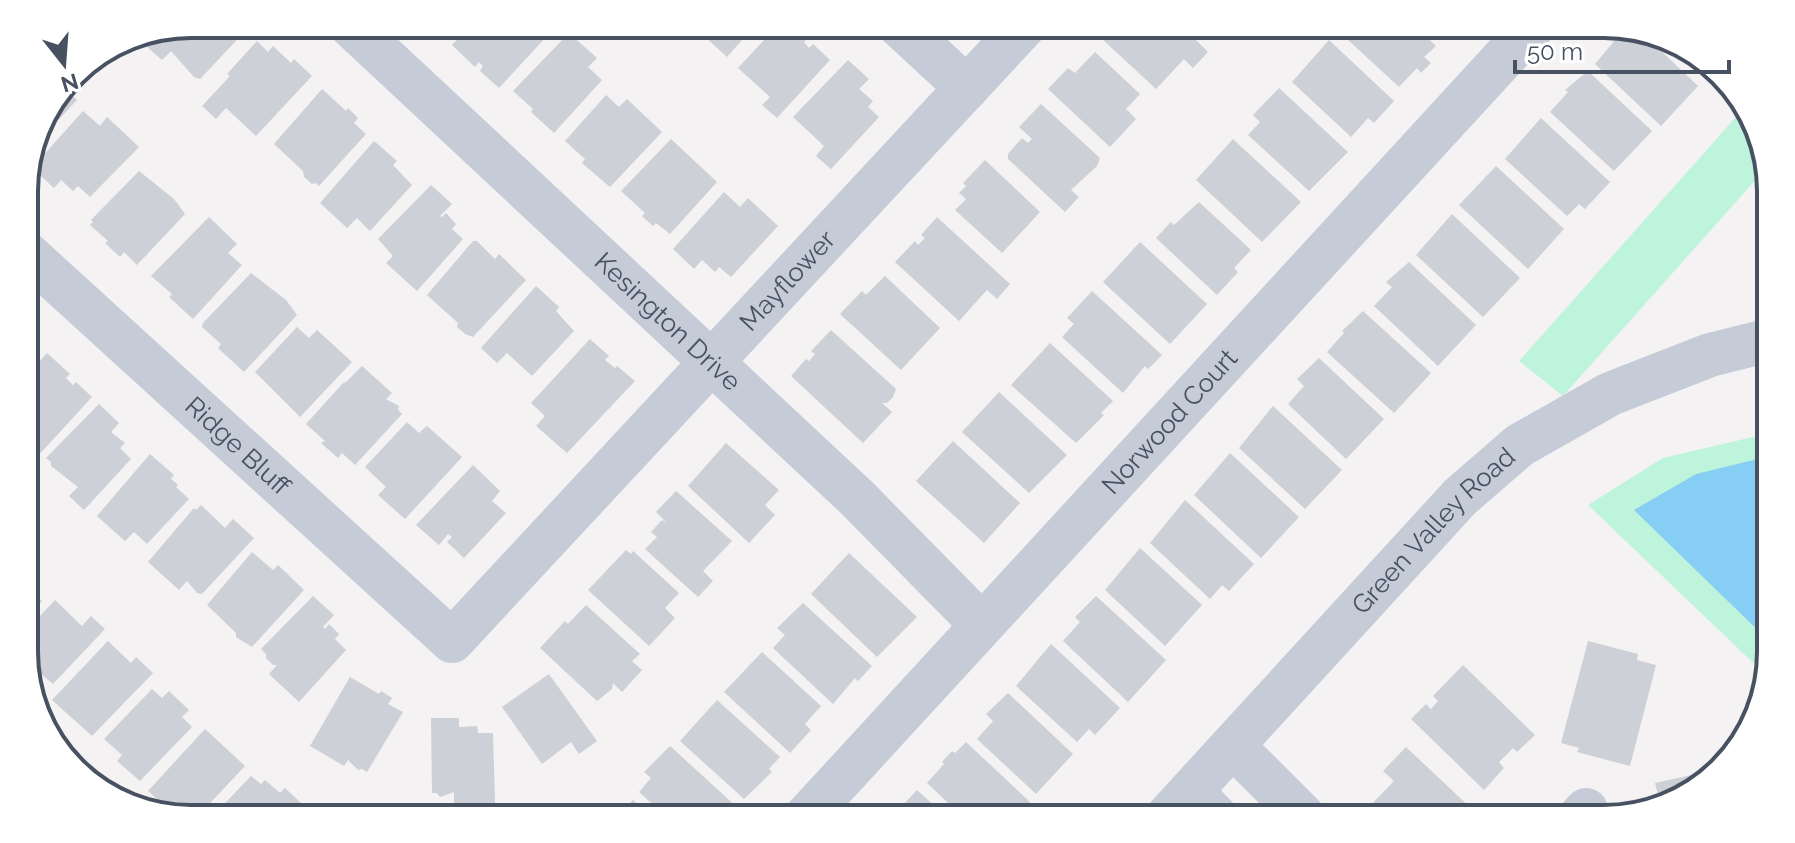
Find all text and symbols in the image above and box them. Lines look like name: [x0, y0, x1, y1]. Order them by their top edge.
north arrow: [24, 24, 104, 104]
scale bar: [1515, 24, 1729, 74]
text: 50 m: [1527, 37, 1583, 66]
text: N: [58, 68, 82, 98]
street label: Mayflower: [734, 224, 841, 337]
street label: Kesington Drive: [589, 246, 747, 397]
street label: Norwood Court: [1096, 343, 1244, 500]
street label: Ridge Bluff: [179, 391, 297, 502]
street label: Green Valley Road: [1346, 441, 1521, 620]

